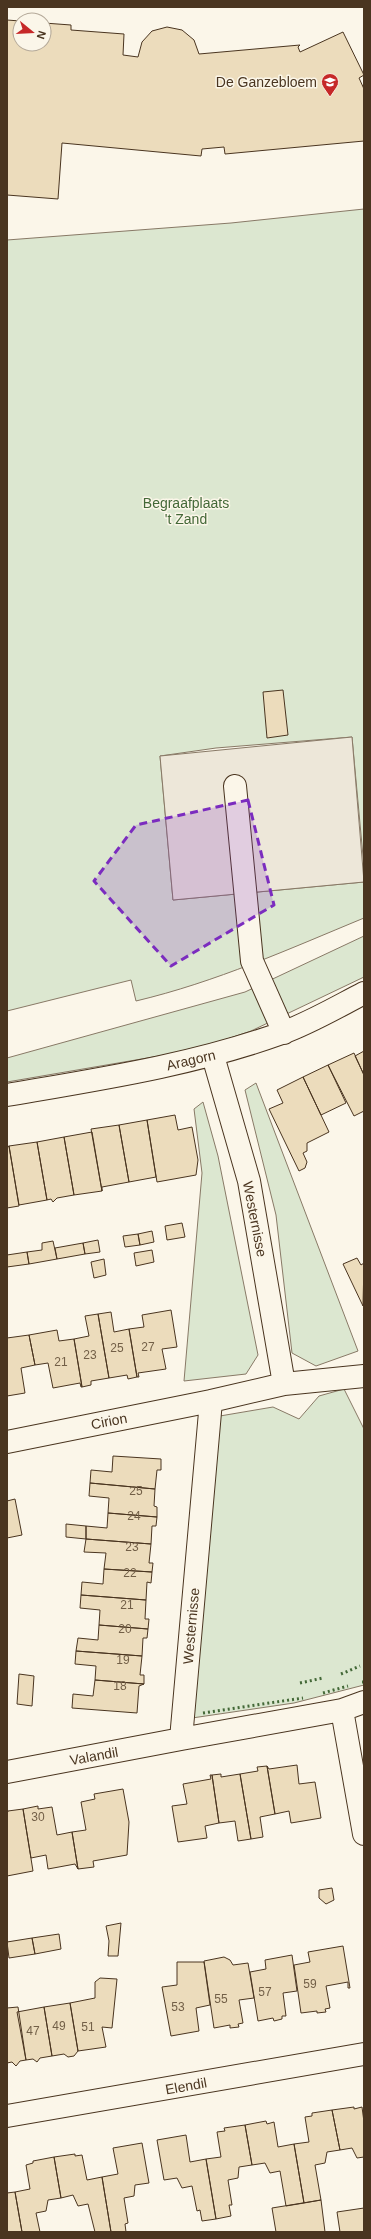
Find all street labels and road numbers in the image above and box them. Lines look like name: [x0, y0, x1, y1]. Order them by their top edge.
street label: Aragorn: [165, 1047, 217, 1073]
street label: Westernisse: [240, 1180, 270, 1258]
street label: Cirion: [90, 1410, 128, 1432]
street label: Westernisse: [180, 1587, 202, 1665]
street label: Valandil: [69, 1744, 119, 1768]
street label: Elendil: [164, 2074, 208, 2098]

